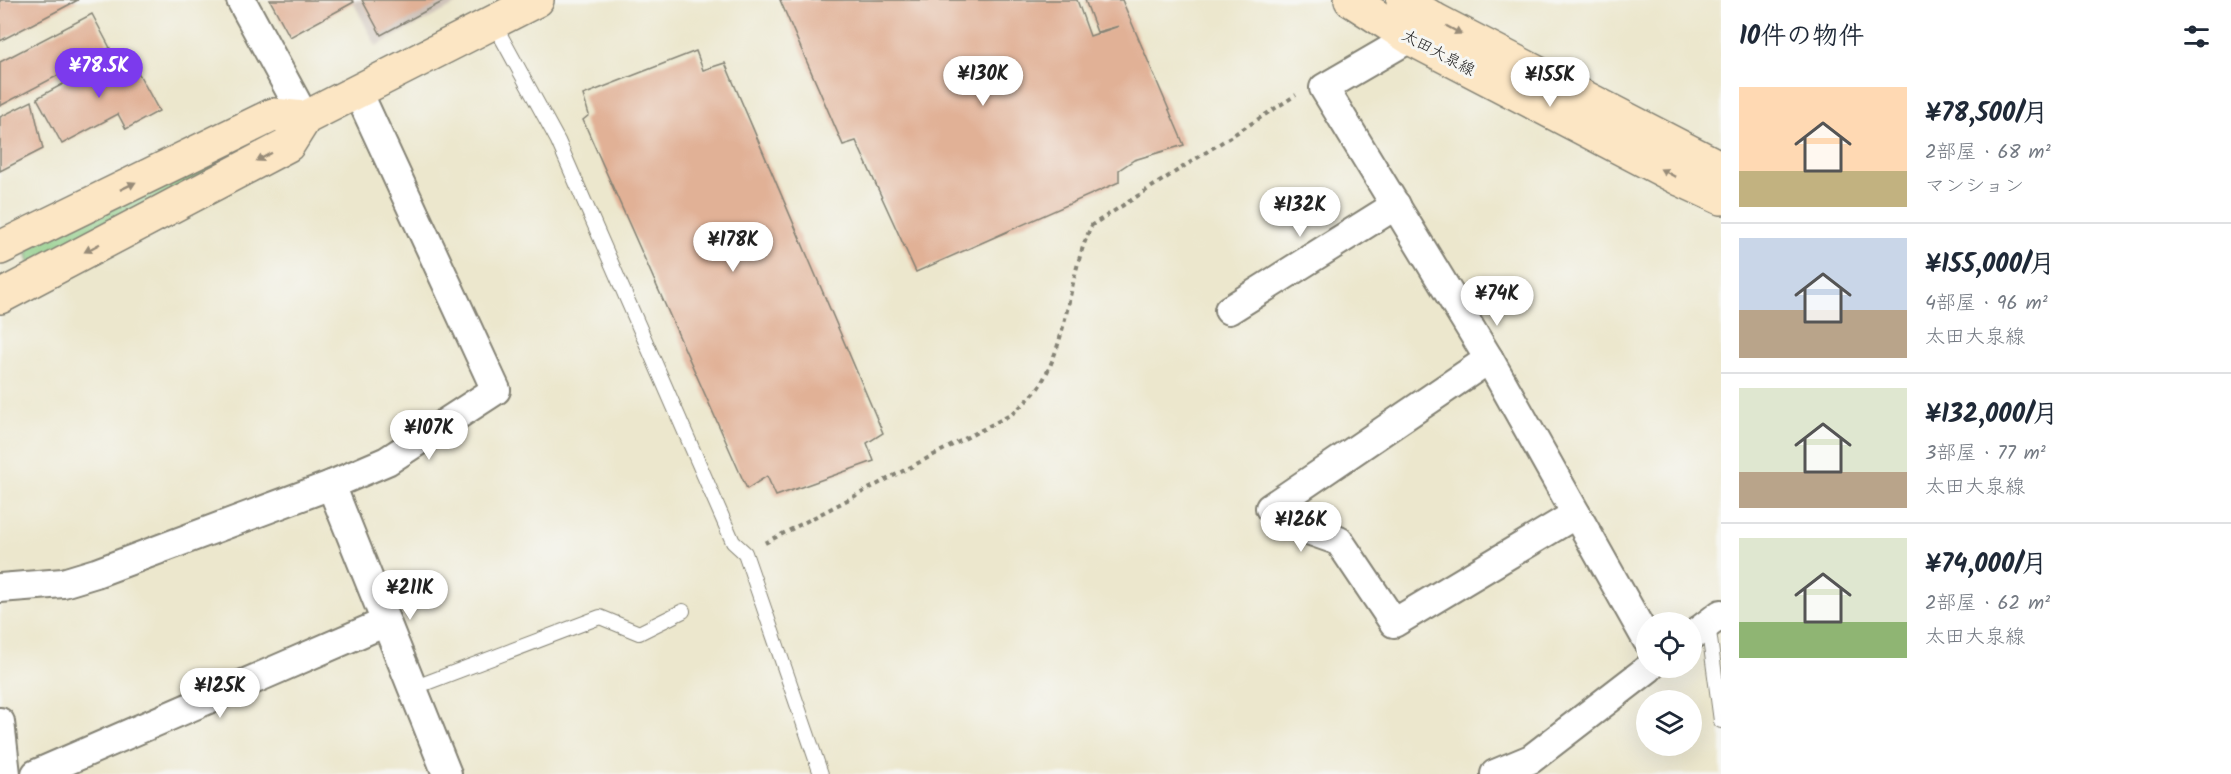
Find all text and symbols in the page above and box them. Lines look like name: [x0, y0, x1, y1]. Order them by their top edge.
text: 10件の物件: [1739, 16, 1864, 58]
icon: filters: [2180, 20, 2213, 53]
street label: 太田大泉線: [1397, 24, 1479, 83]
one-way arrow: [1445, 25, 1462, 34]
pin: ¥78.5K: [50, 48, 148, 99]
text: ¥78.5K: [69, 51, 129, 83]
pin: ¥130K: [941, 56, 1025, 107]
pin: ¥155K: [1508, 57, 1592, 108]
text: ¥130K: [957, 59, 1009, 91]
text: ¥155K: [1525, 60, 1575, 92]
text: ¥78,500/月: [1925, 93, 2049, 135]
icon: home: [1787, 111, 1859, 183]
text: 2部屋 · 68 m²: [1925, 137, 2051, 169]
one-way arrow: [256, 152, 273, 162]
one-way arrow: [1659, 168, 1676, 178]
text: マンション: [1925, 171, 2024, 203]
one-way arrow: [120, 181, 137, 190]
pin: ¥132K: [1258, 187, 1342, 238]
text: ¥132K: [1274, 190, 1326, 222]
pin: ¥178K: [691, 222, 775, 273]
text: ¥178K: [707, 225, 759, 257]
one-way arrow: [83, 243, 100, 253]
text: ¥155,000/月: [1925, 244, 2055, 286]
icon: home: [1787, 262, 1859, 334]
pin: ¥74K: [1461, 276, 1533, 327]
text: ¥74K: [1475, 279, 1519, 311]
text: 4部屋 · 96 m²: [1925, 288, 2048, 320]
text: 太田大泉線: [1925, 322, 2025, 354]
text: ¥132,000/月: [1925, 394, 2058, 436]
pin: ¥107K: [387, 410, 471, 461]
icon: home: [1787, 412, 1859, 484]
text: ¥107K: [404, 413, 454, 445]
text: 3部屋 · 77 m²: [1925, 438, 2046, 470]
text: 太田大泉線: [1925, 472, 2025, 504]
pin: ¥126K: [1259, 502, 1343, 553]
text: ¥126K: [1275, 505, 1327, 537]
text: ¥74,000/月: [1925, 544, 2048, 586]
icon: home: [1787, 562, 1859, 634]
pin: ¥211K: [368, 570, 452, 621]
text: ¥211K: [386, 573, 434, 605]
text: 2部屋 · 62 m²: [1925, 588, 2050, 620]
map controls: [1636, 612, 1702, 756]
button: locate: [1636, 612, 1702, 678]
text: 太田大泉線: [1925, 622, 2025, 654]
pin: ¥125K: [178, 668, 262, 719]
text: ¥125K: [194, 671, 246, 703]
button: layers: [1636, 690, 1702, 756]

